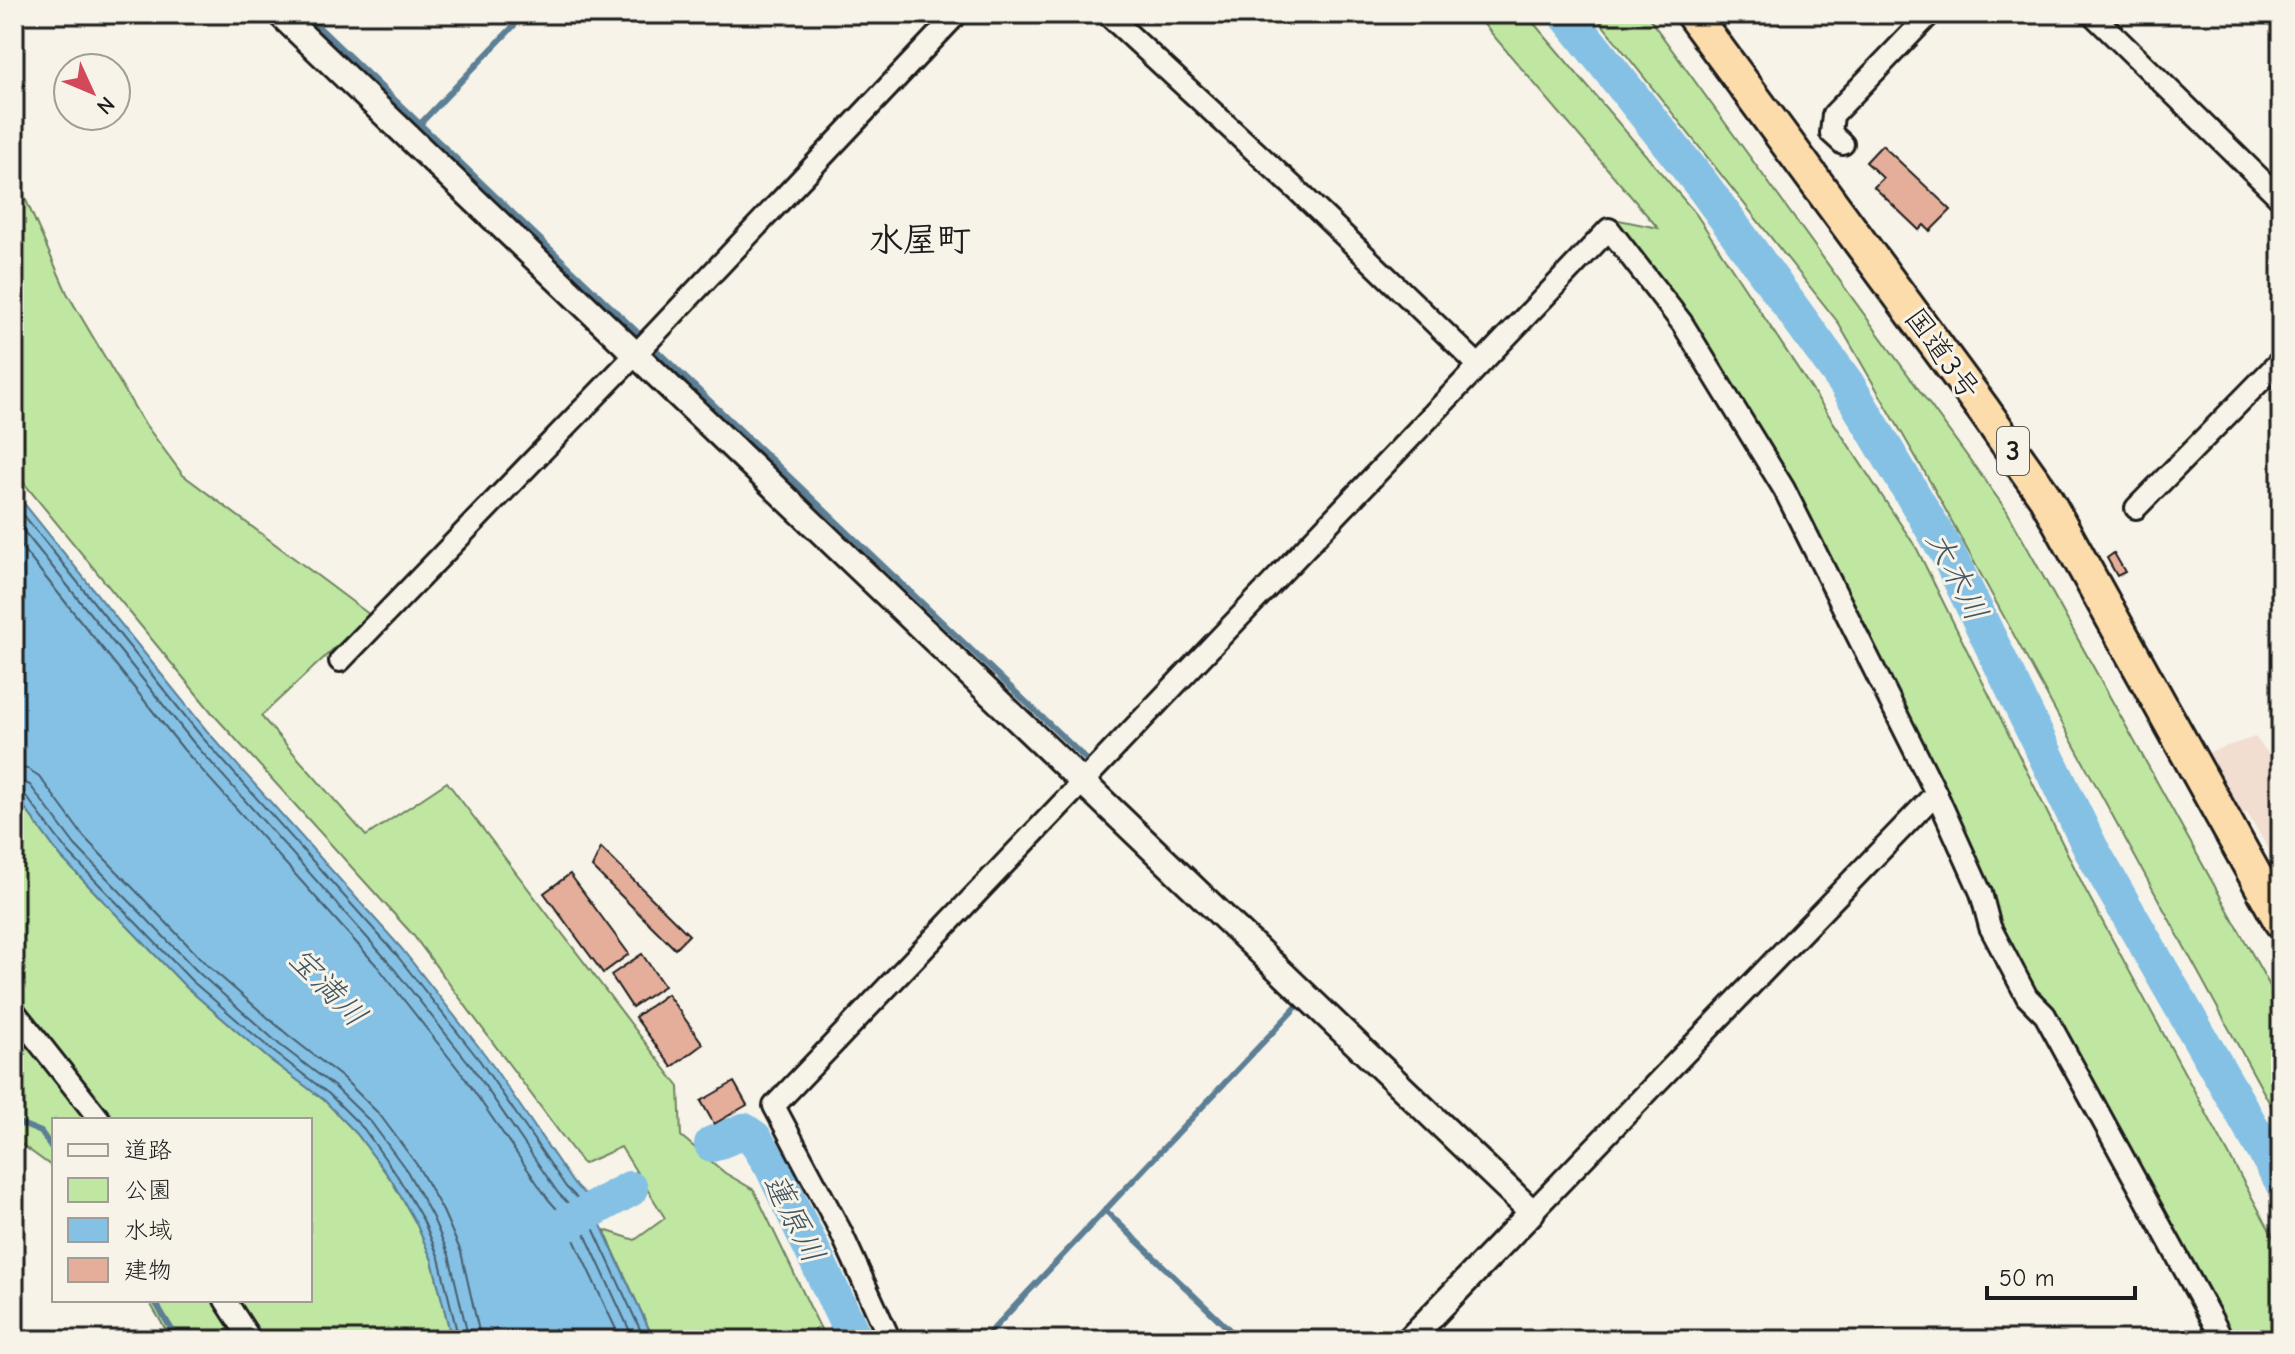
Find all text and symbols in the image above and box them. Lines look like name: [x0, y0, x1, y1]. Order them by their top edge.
north arrow: [52, 52, 132, 132]
text: N: [91, 91, 120, 119]
district label: 水屋町: [869, 220, 971, 260]
street label: 国道3号: [1897, 301, 1987, 407]
road number: 3: [1997, 427, 2029, 475]
water label: 大木川: [1919, 525, 1995, 627]
water label: 宝満川: [281, 940, 375, 1034]
legend: [52, 1118, 312, 1302]
text: 道路: [124, 1136, 172, 1164]
water label: 蓮原川: [756, 1167, 832, 1269]
text: 公園: [124, 1176, 172, 1204]
text: 水域: [124, 1216, 172, 1244]
scale bar: [1987, 1250, 2135, 1300]
text: 建物: [124, 1256, 172, 1284]
text: 50 m: [1999, 1264, 2055, 1292]

